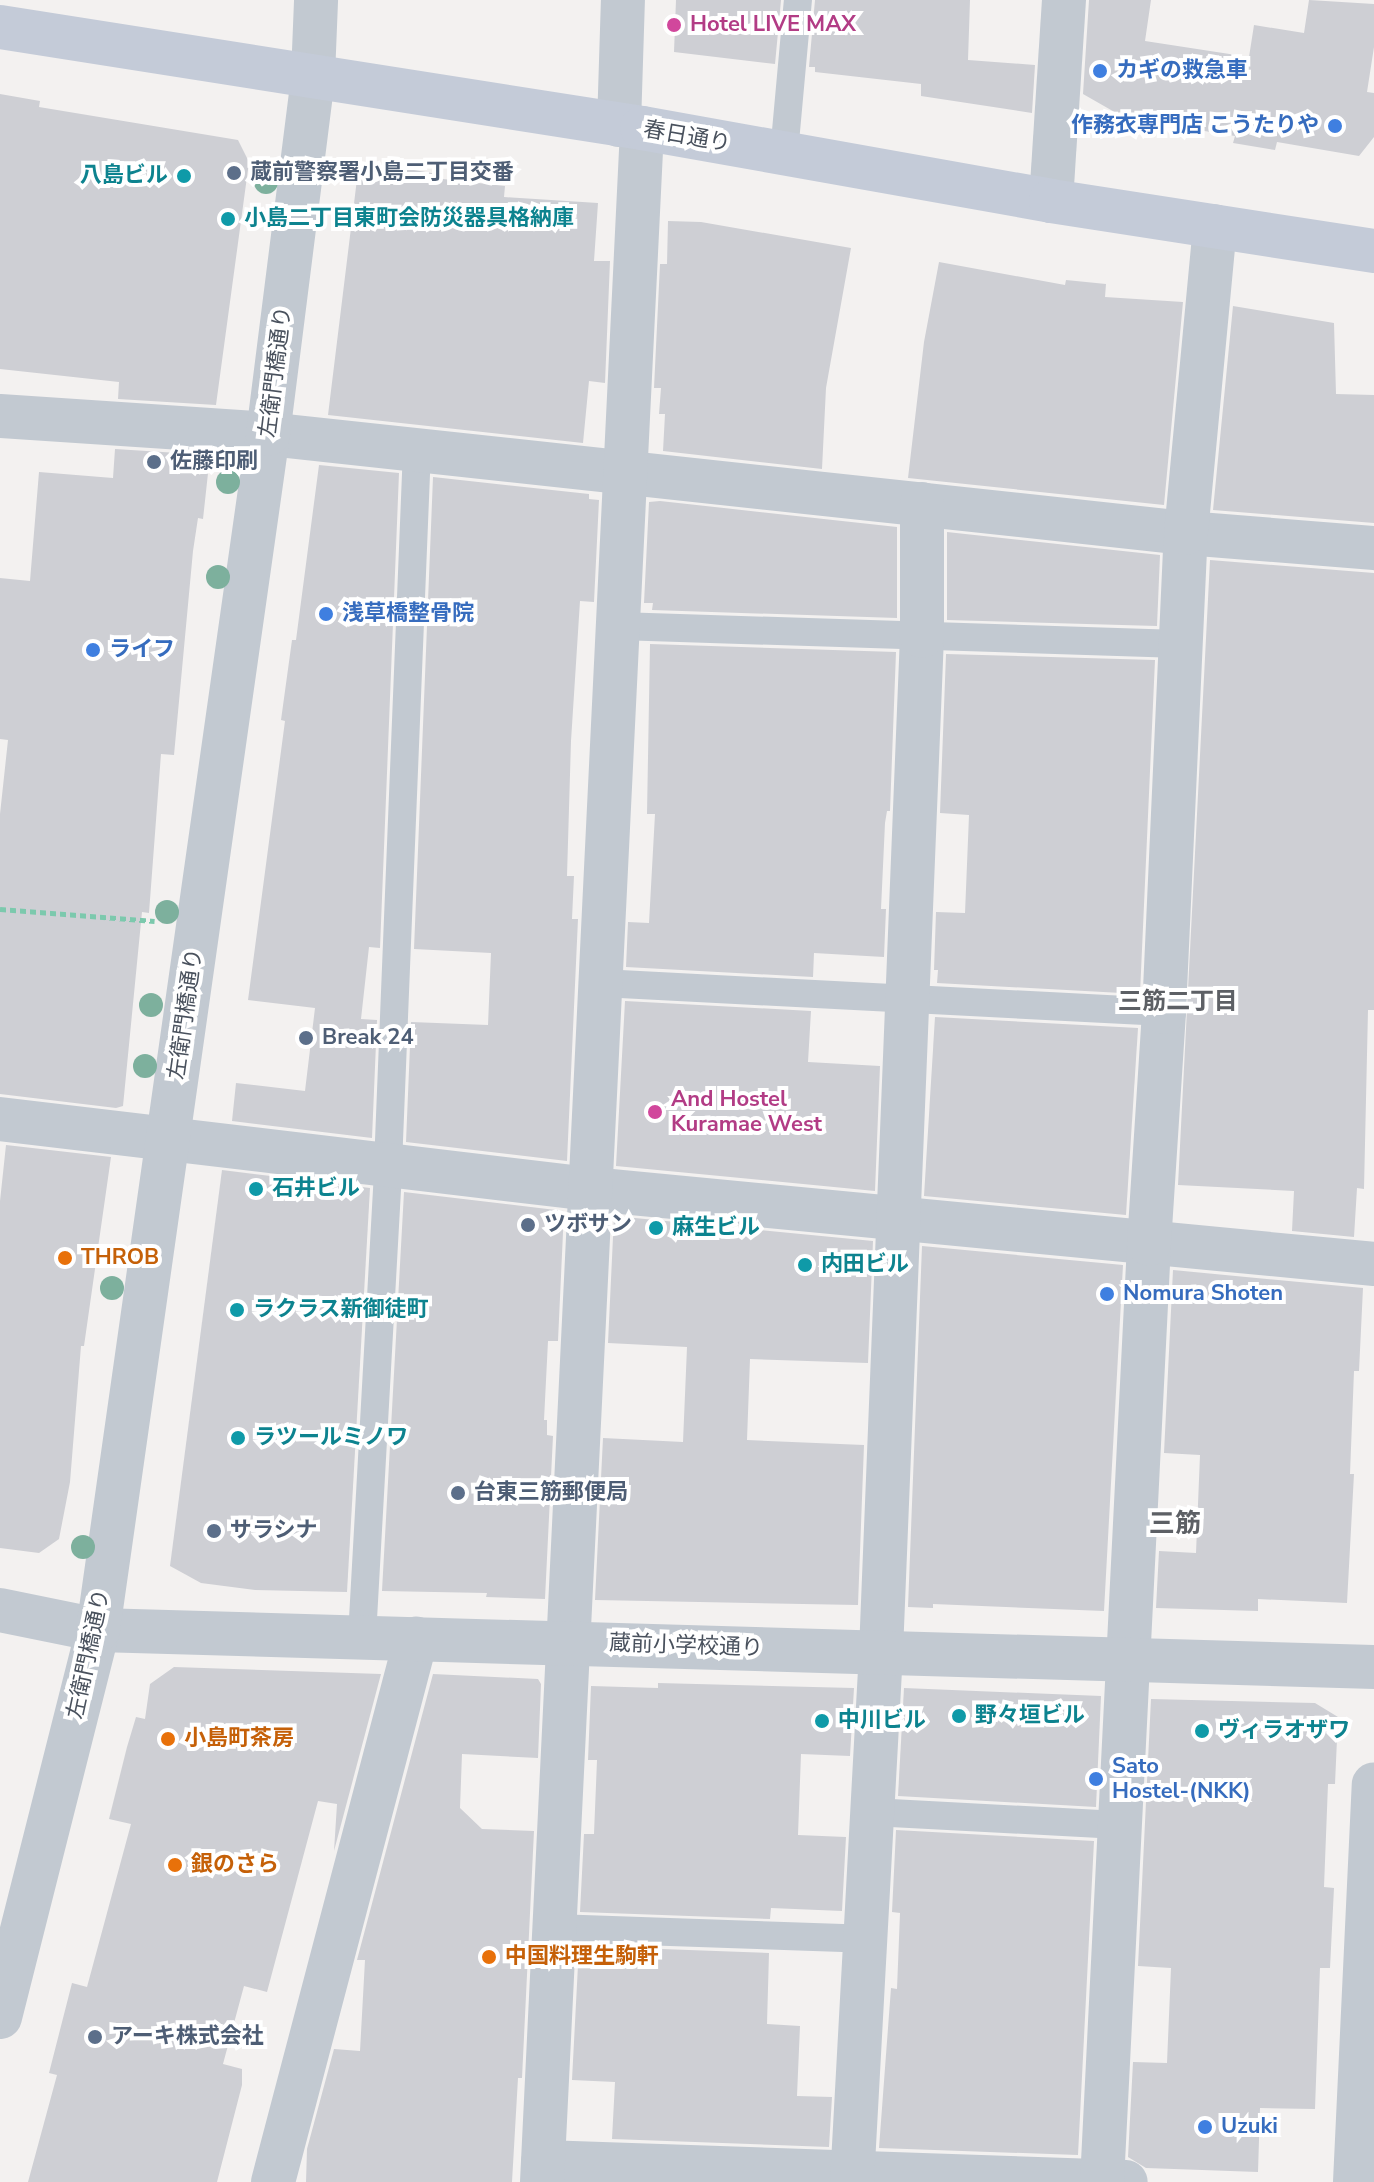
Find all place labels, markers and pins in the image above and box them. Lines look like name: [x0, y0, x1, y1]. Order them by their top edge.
place label: Hotel LIVE MAX: [690, 12, 856, 38]
marker: Hotel LIVE MAX: [665, 16, 683, 34]
place label: カギの救急車: [1116, 58, 1248, 84]
marker: カギの救急車: [1091, 62, 1109, 80]
place label: 作務衣専門店 こうたりや: [1071, 113, 1319, 139]
marker: 作務衣専門店 こうたりや: [1326, 117, 1344, 135]
place label: 蔵前警察署小島二丁目交番: [250, 160, 514, 186]
place label: 八島ビル: [80, 163, 168, 189]
marker: 蔵前警察署小島二丁目交番: [225, 164, 243, 182]
marker: 八島ビル: [175, 167, 193, 185]
place label: 小島二丁目東町会防災器具格納庫: [244, 206, 574, 232]
marker: 小島二丁目東町会防災器具格納庫: [219, 210, 237, 228]
place label: 佐藤印刷: [170, 449, 258, 475]
marker: 佐藤印刷: [145, 453, 163, 471]
place label: 浅草橋整骨院: [342, 601, 474, 627]
marker: 浅草橋整骨院: [317, 605, 335, 623]
place label: ライフ: [109, 637, 175, 663]
marker: ライフ: [84, 641, 102, 659]
place label: Break 24: [322, 1025, 414, 1051]
marker: Break 24: [297, 1029, 315, 1047]
place label: And Hostel Kuramae West: [671, 1086, 822, 1138]
marker: And Hostel Kuramae West: [646, 1103, 664, 1121]
place label: 石井ビル: [272, 1176, 360, 1202]
marker: 石井ビル: [247, 1180, 265, 1198]
place label: ツボサン: [544, 1212, 632, 1238]
place label: 麻生ビル: [672, 1215, 760, 1241]
marker: ツボサン: [519, 1216, 537, 1234]
marker: 麻生ビル: [647, 1219, 665, 1237]
place label: THROB: [81, 1245, 159, 1271]
marker: THROB: [56, 1249, 74, 1267]
place label: 内田ビル: [821, 1252, 909, 1278]
marker: 内田ビル: [796, 1256, 814, 1274]
place label: Nomura Shoten: [1123, 1281, 1283, 1307]
marker: Nomura Shoten: [1098, 1285, 1116, 1303]
place label: ラクラス新御徒町: [253, 1297, 429, 1323]
marker: ラクラス新御徒町: [228, 1301, 246, 1319]
place label: ラツールミノワ: [254, 1425, 408, 1451]
marker: ラツールミノワ: [229, 1429, 247, 1447]
place label: 台東三筋郵便局: [474, 1480, 628, 1506]
marker: 台東三筋郵便局: [449, 1484, 467, 1502]
place label: サラシナ: [230, 1518, 318, 1544]
marker: サラシナ: [205, 1522, 223, 1540]
place label: 野々垣ビル: [975, 1703, 1085, 1729]
marker: 野々垣ビル: [950, 1707, 968, 1725]
place label: 中川ビル: [838, 1708, 926, 1734]
marker: 中川ビル: [813, 1712, 831, 1730]
place label: ヴィラオザワ: [1218, 1718, 1350, 1744]
marker: ヴィラオザワ: [1193, 1722, 1211, 1740]
place label: 小島町茶房: [184, 1726, 294, 1752]
marker: 小島町茶房: [159, 1730, 177, 1748]
place label: Sato Hostel-(NKK): [1112, 1753, 1251, 1804]
marker: Sato Hostel-(NKK): [1087, 1770, 1105, 1788]
place label: 銀のさら: [191, 1852, 279, 1878]
marker: 銀のさら: [166, 1856, 184, 1874]
place label: 中国料理生駒軒: [505, 1944, 659, 1970]
marker: 中国料理生駒軒: [480, 1948, 498, 1966]
place label: アーキ株式会社: [111, 2024, 264, 2050]
marker: アーキ株式会社: [86, 2028, 104, 2046]
place label: Uzuki: [1221, 2114, 1278, 2140]
marker: Uzuki: [1196, 2118, 1214, 2136]

